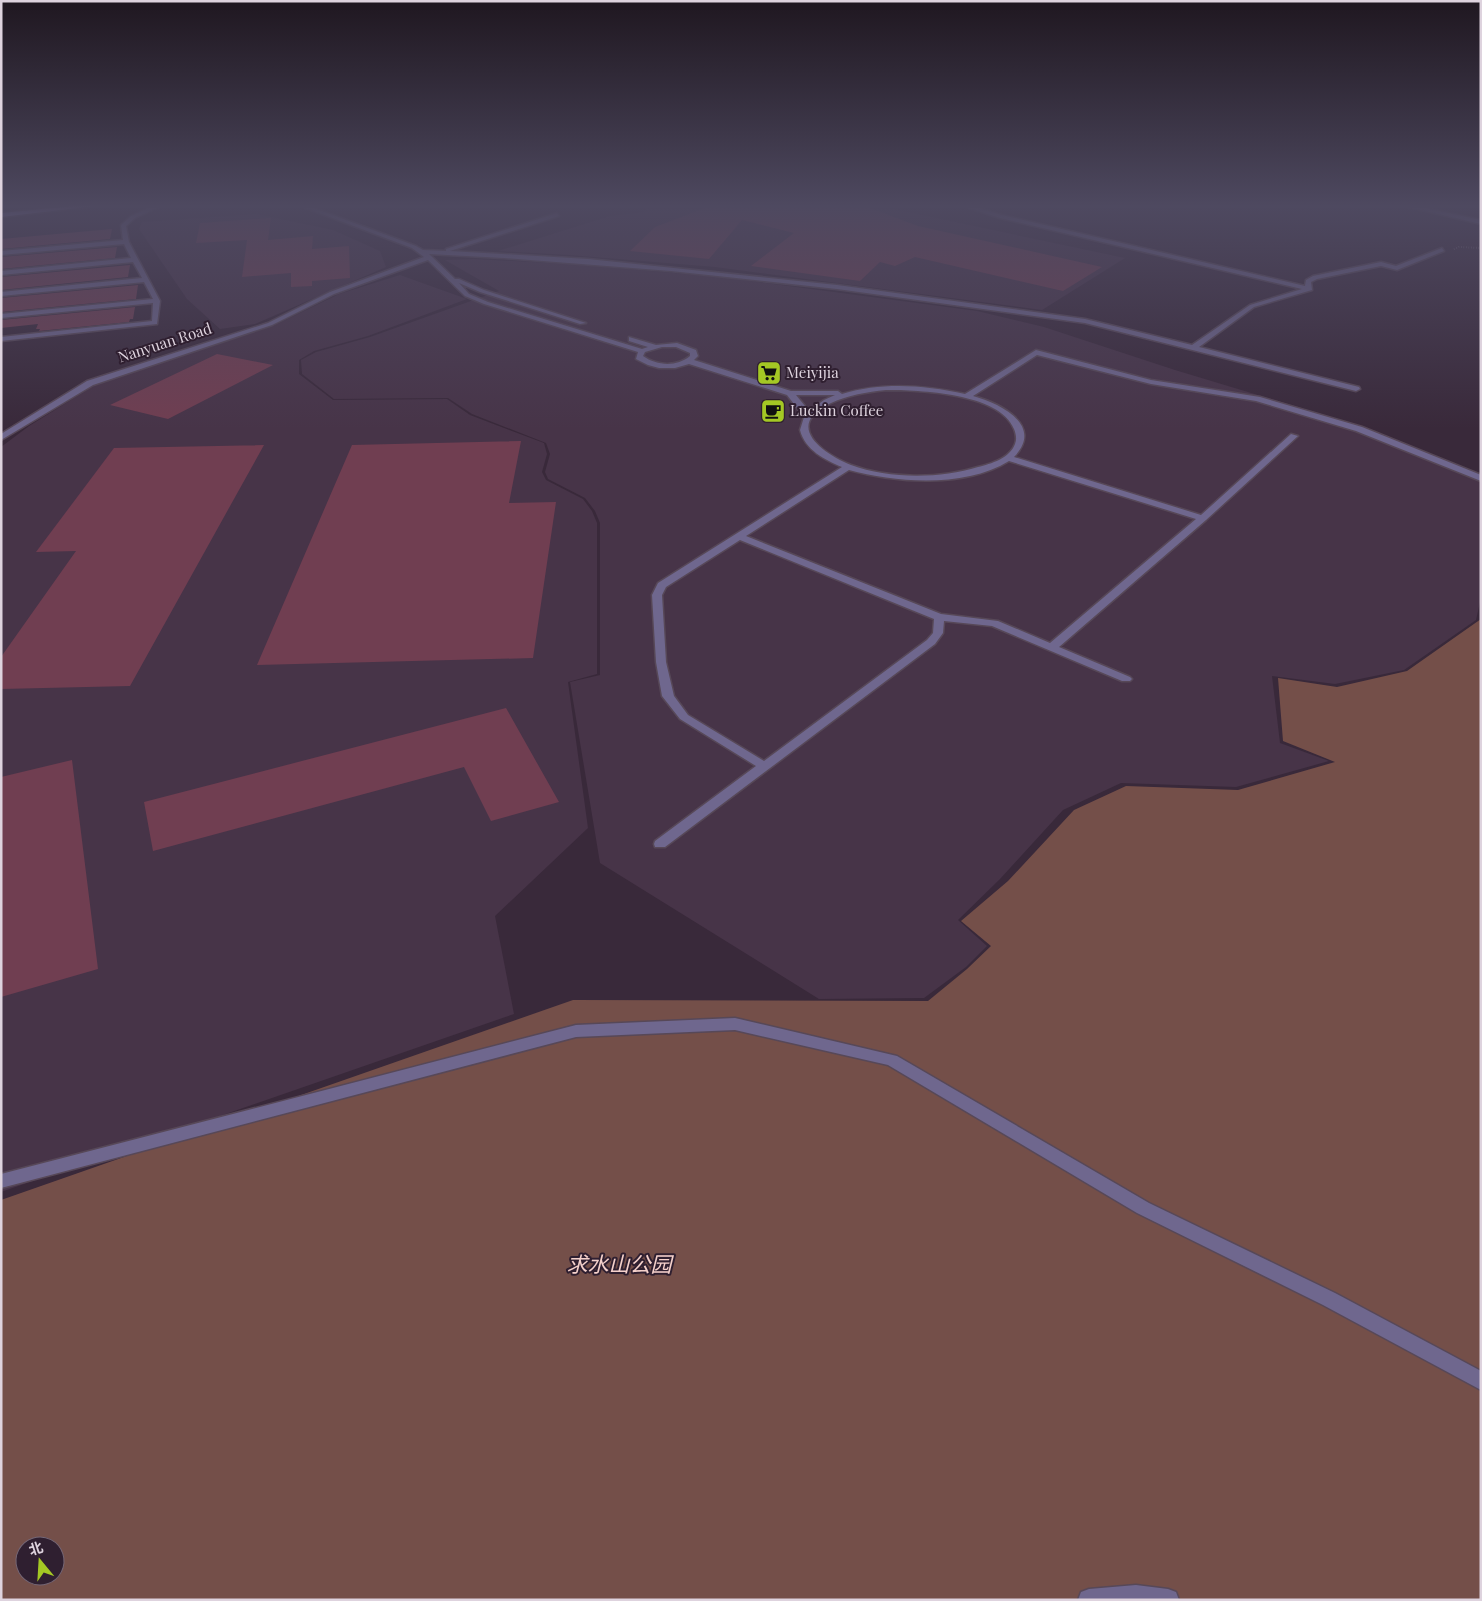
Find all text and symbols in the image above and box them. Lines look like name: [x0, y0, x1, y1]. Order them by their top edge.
street label: Nanyuan Road: [115, 317, 214, 367]
supermarket icon: Meiyijia: [756, 360, 782, 386]
place label: Meiyijia: [786, 362, 839, 382]
cafe icon: Luckin Coffee: [760, 398, 786, 424]
place label: Luckin Coffee: [790, 400, 883, 420]
park label: 求水山公园: [567, 1249, 674, 1277]
north arrow: [15, 1536, 65, 1586]
text: 北: [26, 1537, 45, 1559]

